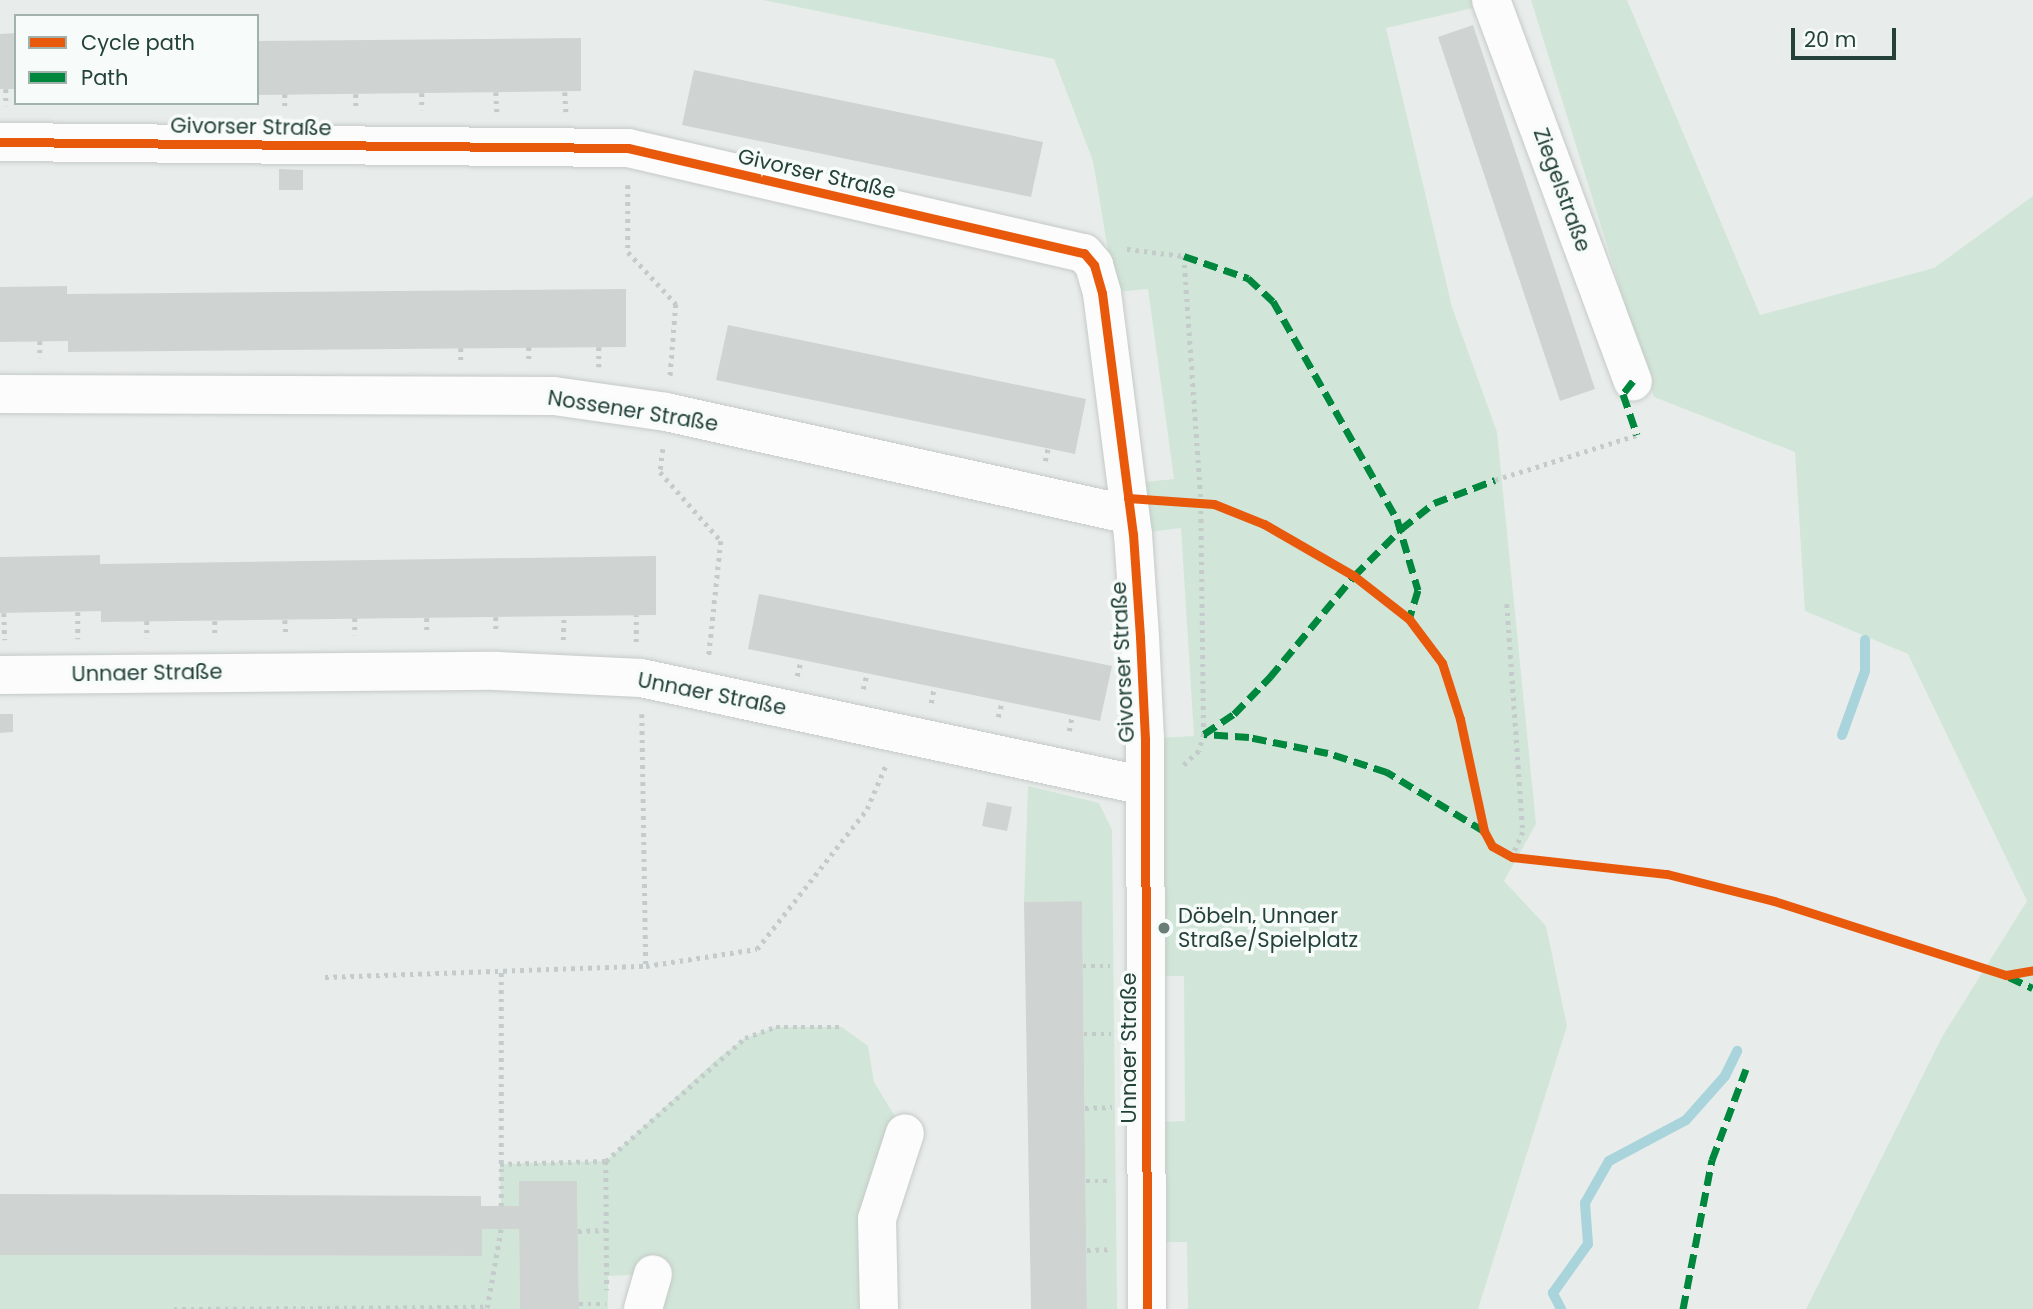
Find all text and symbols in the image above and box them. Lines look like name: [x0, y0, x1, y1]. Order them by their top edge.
legend: [14, 14, 259, 105]
scale bar: [1795, 14, 1900, 58]
text: 20 m: [1804, 25, 1857, 54]
text: Cycle path: [81, 28, 195, 57]
text: Path: [81, 63, 128, 92]
street label: Givorser Straße: [170, 113, 332, 141]
street label: Ziegelstraße: [1528, 125, 1596, 255]
street label: Givorser Straße: [736, 144, 898, 204]
street label: Nossener Straße: [546, 385, 720, 437]
street label: Givorser Straße: [1106, 581, 1140, 743]
street label: Unnaer Straße: [71, 659, 223, 687]
street label: Unnaer Straße: [635, 667, 789, 721]
place label: Döbeln, Unnaer Straße/Spielplatz: [1178, 903, 1358, 953]
marker: Döbeln, Unnaer Straße/Spielplatz: [1156, 920, 1172, 936]
street label: Unnaer Straße: [1116, 972, 1142, 1124]

